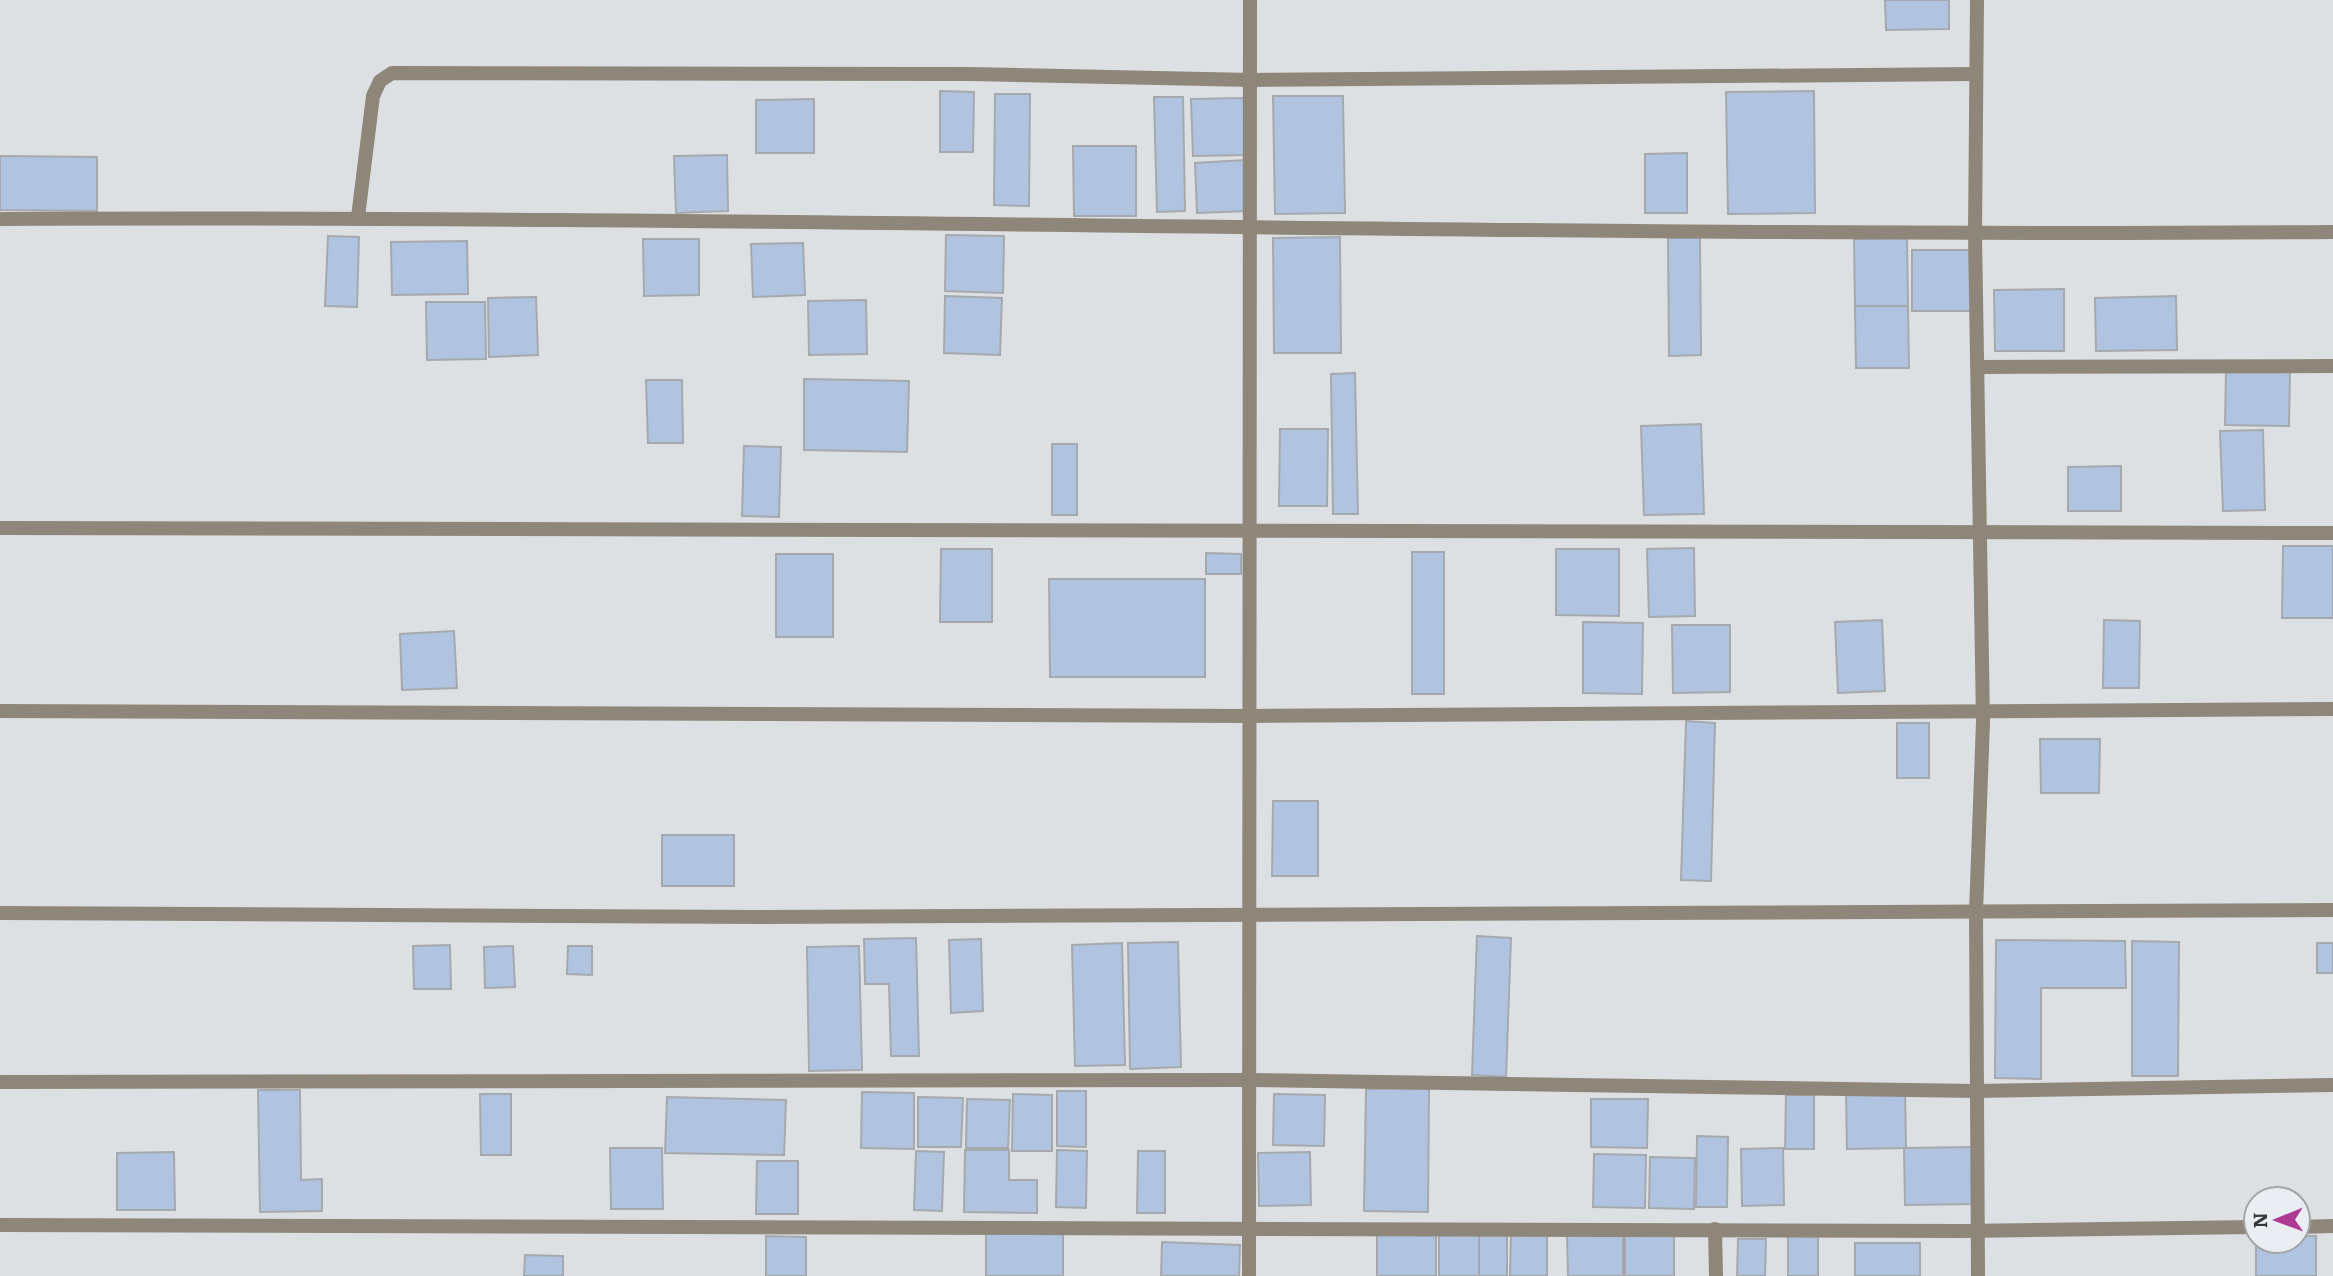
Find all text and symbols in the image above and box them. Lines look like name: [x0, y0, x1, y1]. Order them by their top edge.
north arrow: [2242, 1185, 2312, 1255]
text: N: [2245, 1212, 2273, 1229]

